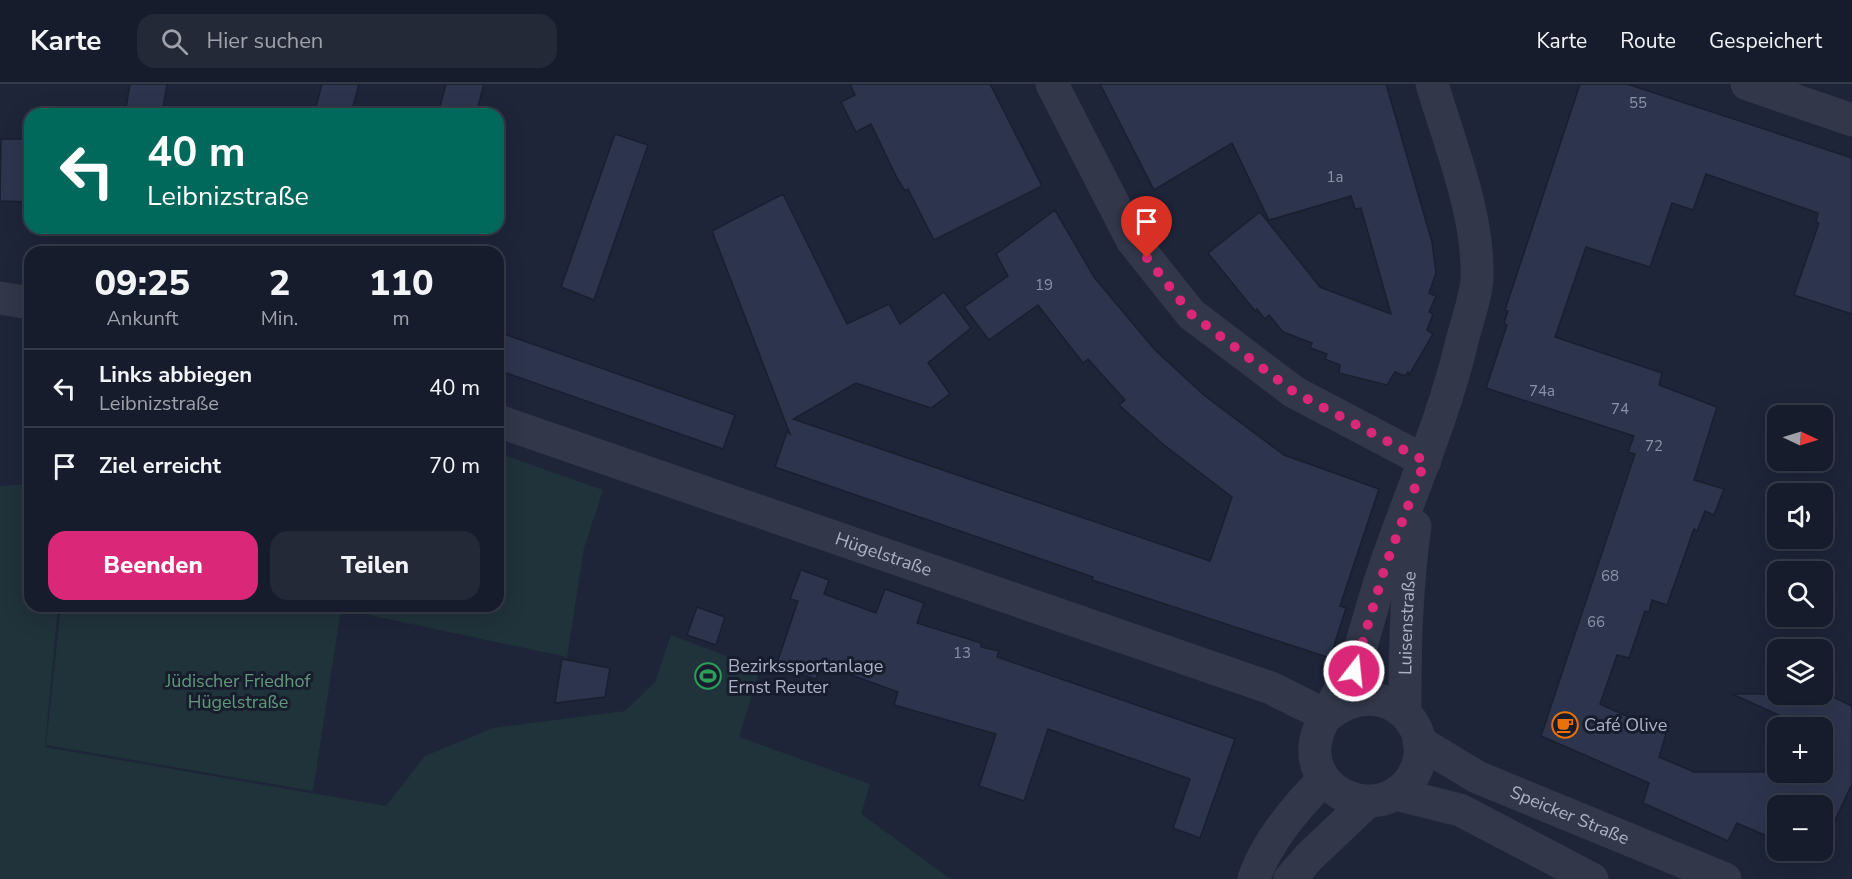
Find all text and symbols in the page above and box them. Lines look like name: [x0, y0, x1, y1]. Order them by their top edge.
search box: [137, 14, 557, 68]
text: Karte: [30, 22, 101, 60]
icon: search: [158, 25, 191, 58]
text: Hier suchen: [206, 26, 323, 56]
text: Karte: [1537, 27, 1587, 55]
text: Route: [1620, 27, 1676, 55]
text: Gespeichert: [1709, 27, 1822, 55]
house number: 55: [1629, 93, 1647, 113]
text: 40 m: [147, 124, 246, 181]
icon: left: [48, 132, 126, 210]
house number: 1a: [1327, 167, 1343, 187]
text: Leibnizstraße: [147, 178, 309, 215]
pin: [1121, 196, 1172, 258]
icon: arrive: [1130, 205, 1163, 238]
text: 09:25: [94, 259, 190, 308]
text: 2: [269, 259, 290, 308]
text: 110: [369, 259, 434, 308]
house number: 19: [1035, 275, 1053, 295]
text: Ankunft: [106, 305, 178, 332]
text: Min.: [261, 305, 298, 332]
text: m: [393, 305, 410, 332]
text: Links abbiegen: [99, 360, 252, 390]
icon: left: [48, 372, 81, 405]
text: 40 m: [429, 373, 480, 403]
house number: 74a: [1529, 381, 1555, 401]
text: Leibnizstraße: [99, 390, 219, 417]
house number: 74: [1611, 399, 1629, 419]
north arrow: [1767, 405, 1833, 471]
map controls: [1767, 405, 1833, 861]
house number: 72: [1645, 436, 1663, 456]
icon: arrive: [48, 450, 81, 483]
text: Ziel erreicht: [99, 451, 221, 481]
text: 70 m: [429, 451, 480, 481]
button: sound: [1767, 483, 1833, 549]
street label: Hügelstraße: [832, 526, 935, 582]
button: Beenden: [48, 531, 258, 600]
button: Teilen: [270, 531, 480, 600]
button: search: [1767, 561, 1833, 627]
house number: 68: [1601, 566, 1619, 586]
street label: Luisenstraße: [1393, 570, 1422, 675]
house number: 66: [1587, 612, 1605, 632]
position arrow: [1322, 639, 1386, 703]
button: layers: [1767, 639, 1833, 705]
house number: 13: [953, 643, 971, 663]
place label: Bezirkssportanlage Ernst Reuter: [728, 654, 883, 699]
sports icon: Bezirkssportanlage Ernst Reuter: [693, 661, 723, 691]
park label: Jüdischer Friedhof Hügelstraße: [165, 669, 311, 714]
cafe icon: Café Olive: [1550, 710, 1580, 740]
place label: Café Olive: [1584, 713, 1667, 737]
button: +: [1767, 717, 1833, 783]
street label: Speicker Straße: [1506, 780, 1633, 850]
button: −: [1767, 795, 1833, 861]

